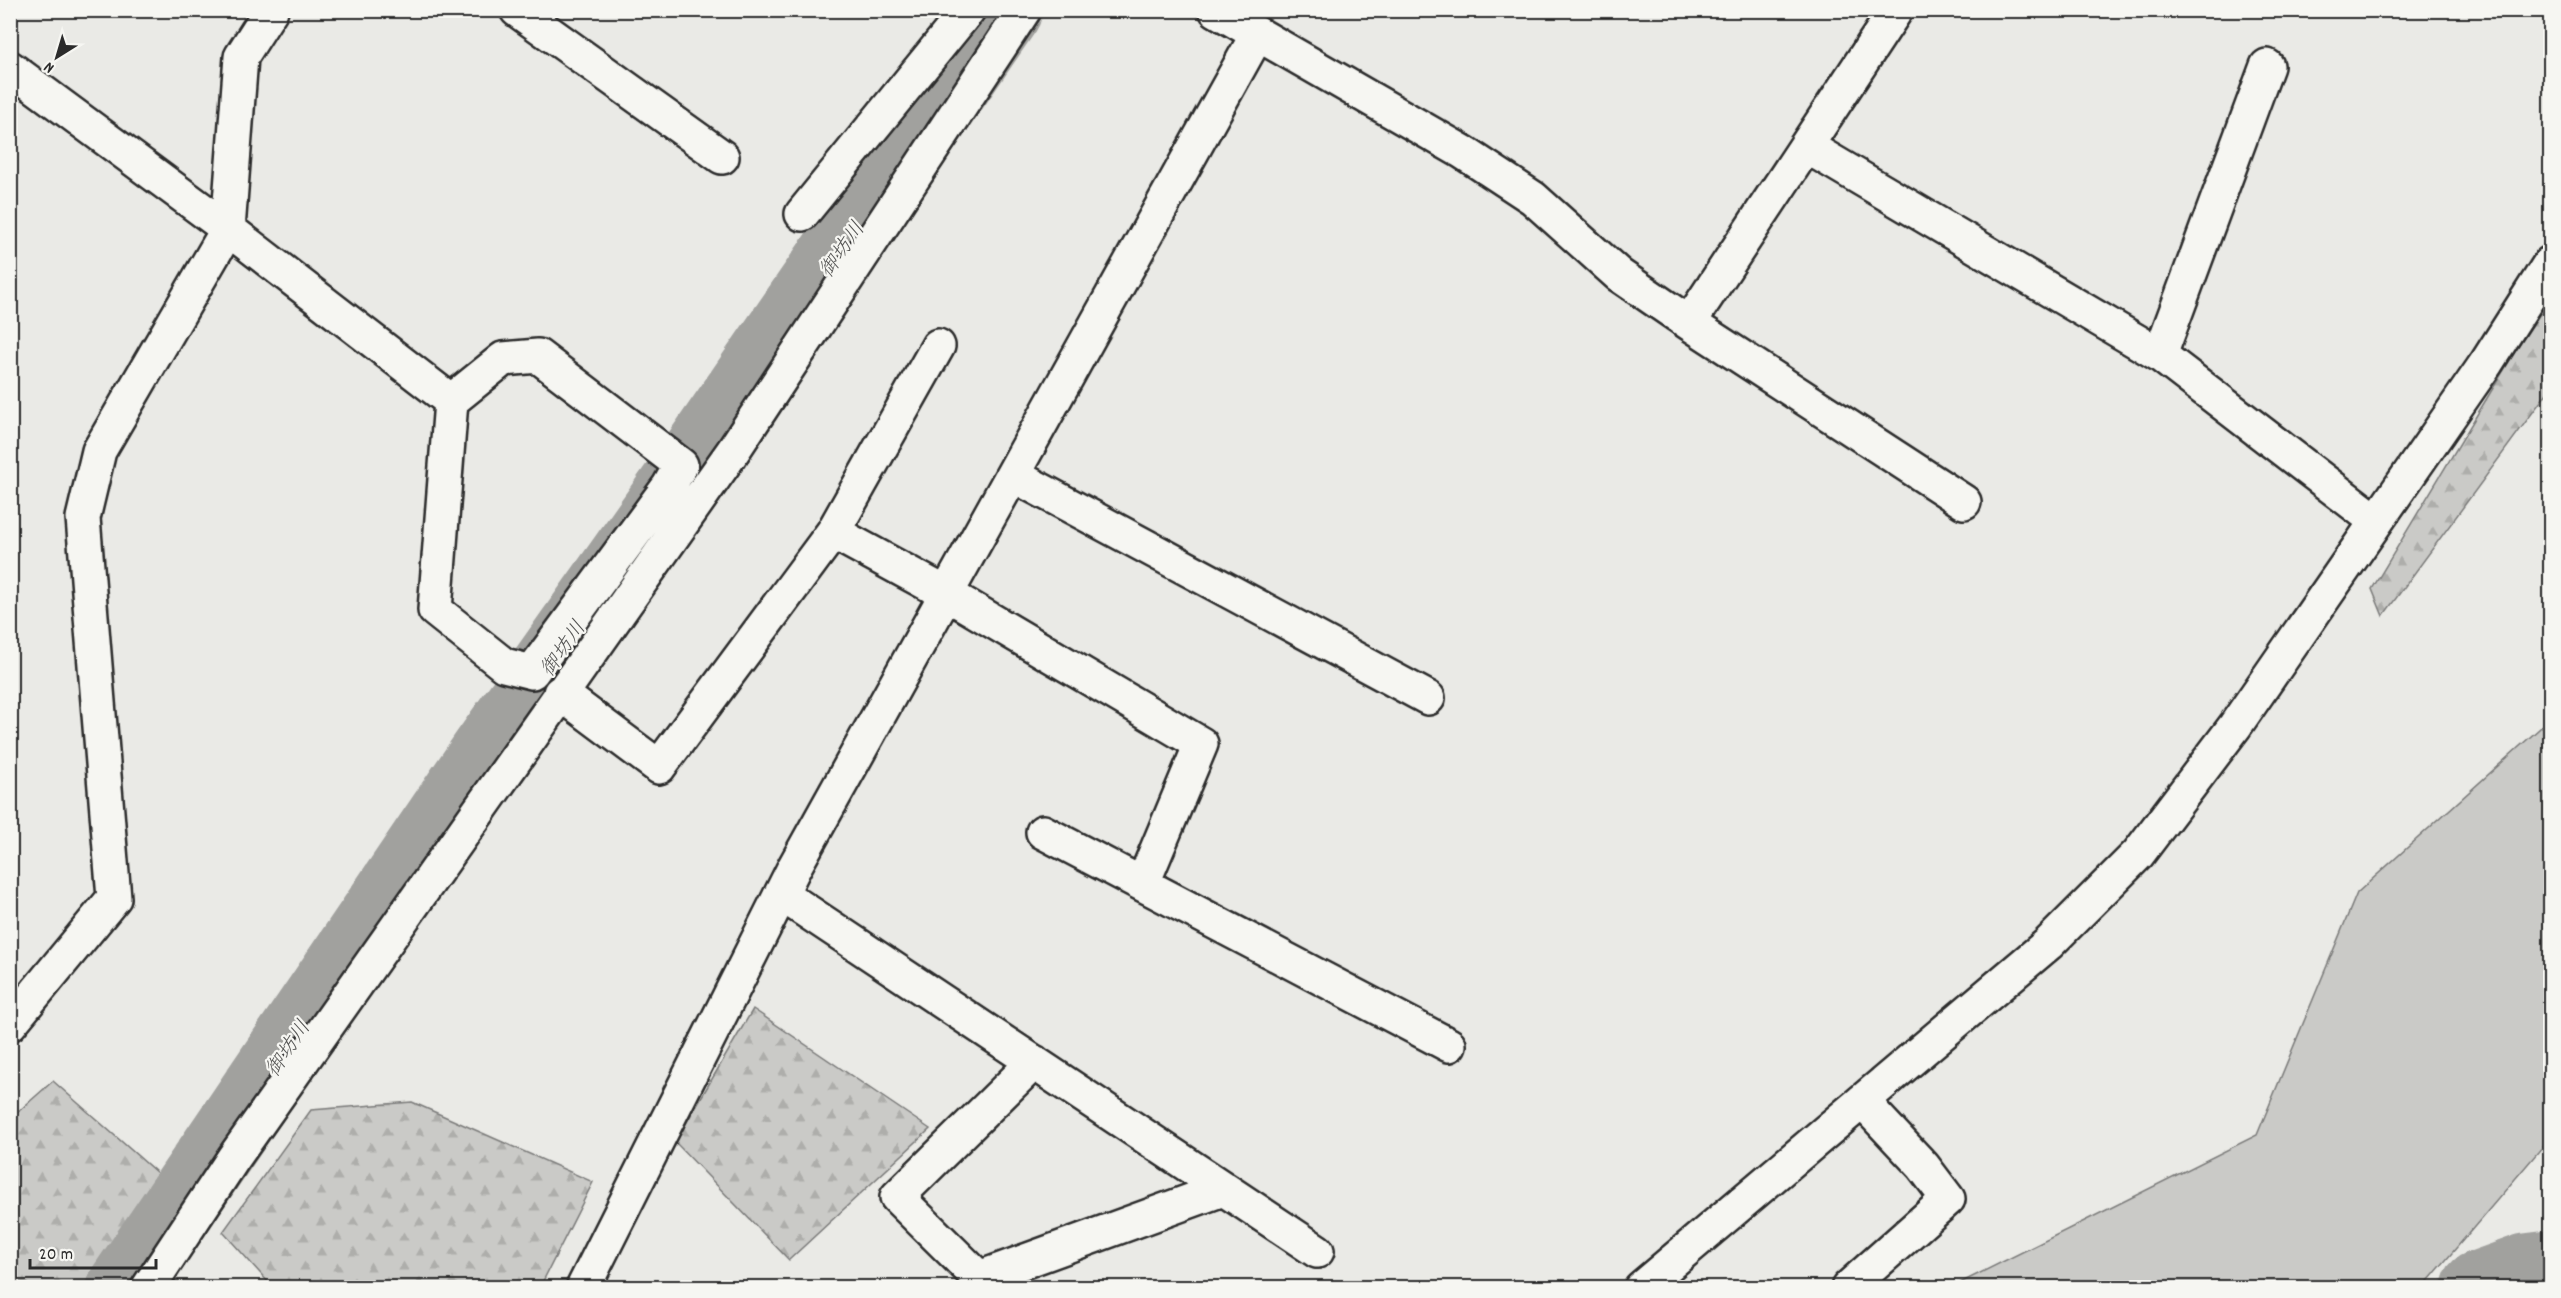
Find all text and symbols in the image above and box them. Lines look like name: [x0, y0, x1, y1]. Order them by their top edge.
north arrow: [27, 27, 87, 87]
text: N: [39, 55, 60, 79]
water label: 御坊川: [813, 216, 874, 285]
water label: 御坊川: [534, 615, 595, 684]
water label: 御坊川: [259, 1015, 320, 1084]
scale bar: [30, 1232, 156, 1270]
text: 20 m: [39, 1243, 73, 1268]

